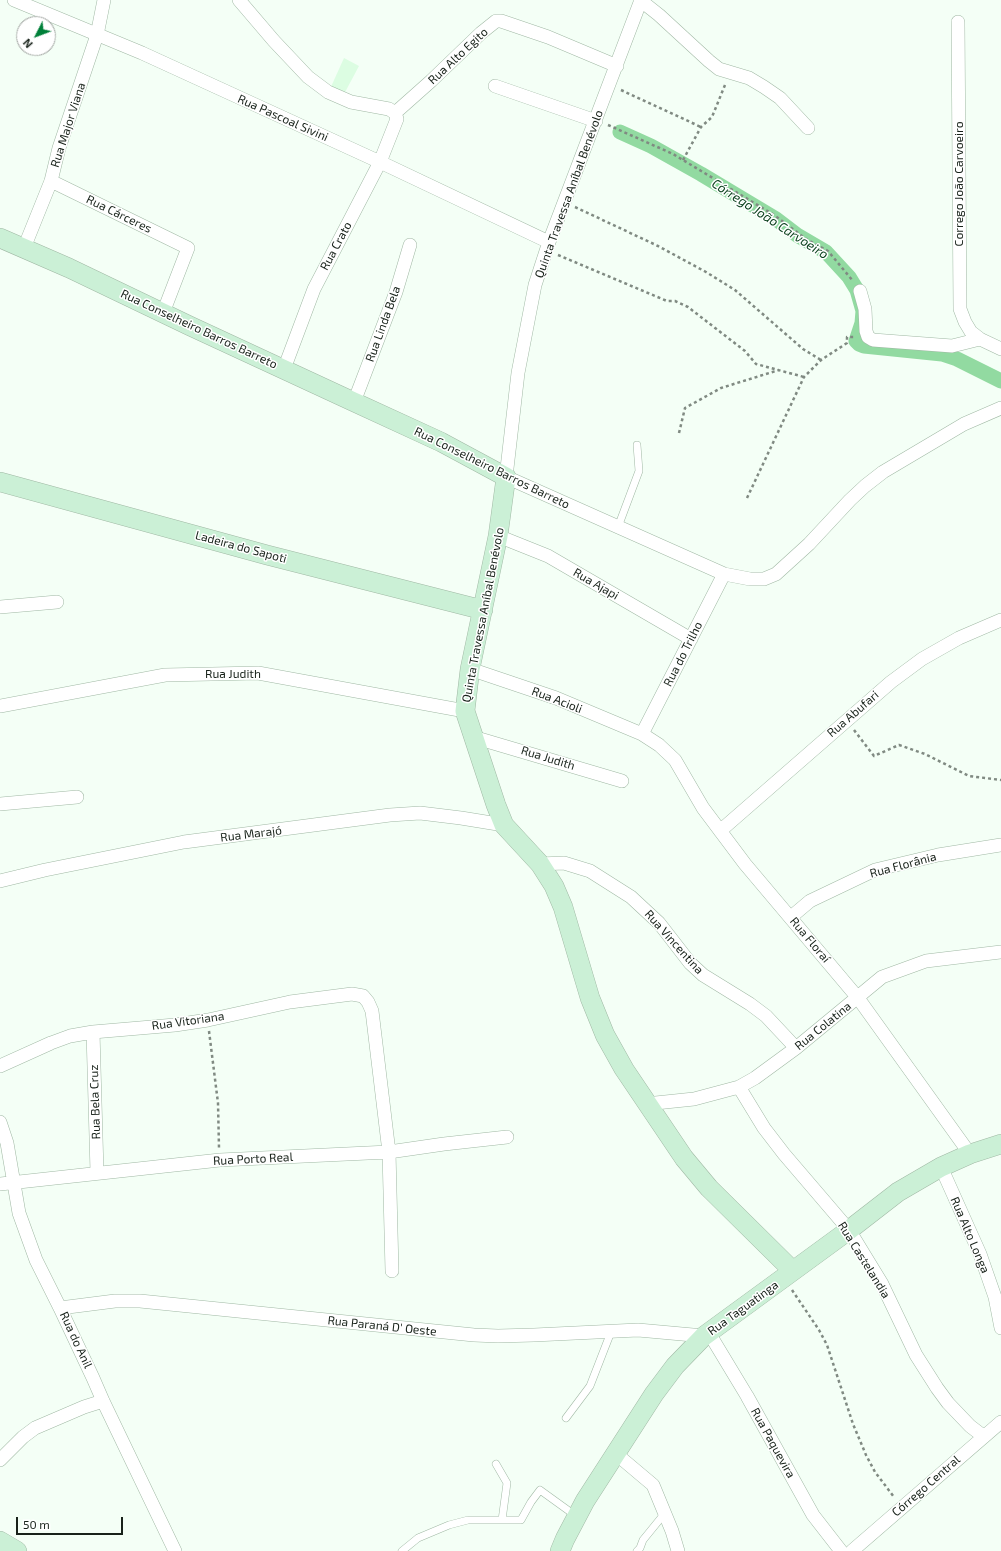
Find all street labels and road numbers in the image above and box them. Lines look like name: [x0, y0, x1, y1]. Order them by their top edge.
street label: Rua Alto Egito: [425, 25, 491, 87]
street label: Rua Major Viana: [47, 81, 89, 169]
street label: Rua Pascoal Sivini: [235, 92, 331, 144]
street label: Quinta Travessa Aníbal Benévolo: [532, 108, 606, 280]
street label: Corrego João Carvoeiro: [952, 122, 966, 246]
street label: Rua Cárceres: [84, 192, 154, 236]
street label: Rua Crato: [317, 219, 355, 273]
street label: Rua Linda Bela: [363, 284, 403, 364]
street label: Rua Conselheiro Barros Barreto: [118, 286, 280, 372]
street label: Rua Conselheiro Barros Barreto: [412, 424, 572, 512]
street label: Quinta Travessa Aníbal Benévolo: [459, 526, 507, 704]
street label: Ladeira do Sapoti: [194, 528, 288, 566]
street label: Rua Ajapi: [571, 565, 621, 603]
street label: Rua do Trilho: [660, 619, 706, 689]
street label: Rua Judith: [205, 667, 261, 681]
street label: Rua Acioli: [530, 684, 584, 716]
street label: Rua Abufari: [824, 688, 882, 740]
street label: Rua Judith: [519, 743, 577, 773]
street label: Rua Marajó: [219, 823, 283, 845]
street label: Rua Florânia: [868, 849, 938, 881]
street label: Rua Vincentina: [642, 907, 706, 977]
street label: Rua Floraí: [787, 914, 833, 966]
street label: Rua Colatina: [792, 999, 854, 1053]
street label: Rua Vitoriana: [151, 1009, 225, 1033]
street label: Rua Bela Cruz: [86, 1064, 104, 1140]
street label: Rua Porto Real: [213, 1150, 293, 1168]
street label: Rua Alto Longa: [947, 1195, 993, 1275]
street label: Rua Castelandia: [835, 1219, 893, 1301]
street label: Rua Taguatinga: [705, 1278, 781, 1338]
street label: Rua do Anil: [57, 1309, 95, 1371]
street label: Rua Paraná D' Oeste: [327, 1313, 437, 1339]
street label: Rua Paquevira: [748, 1405, 798, 1481]
street label: Córrego Central: [889, 1453, 963, 1519]

